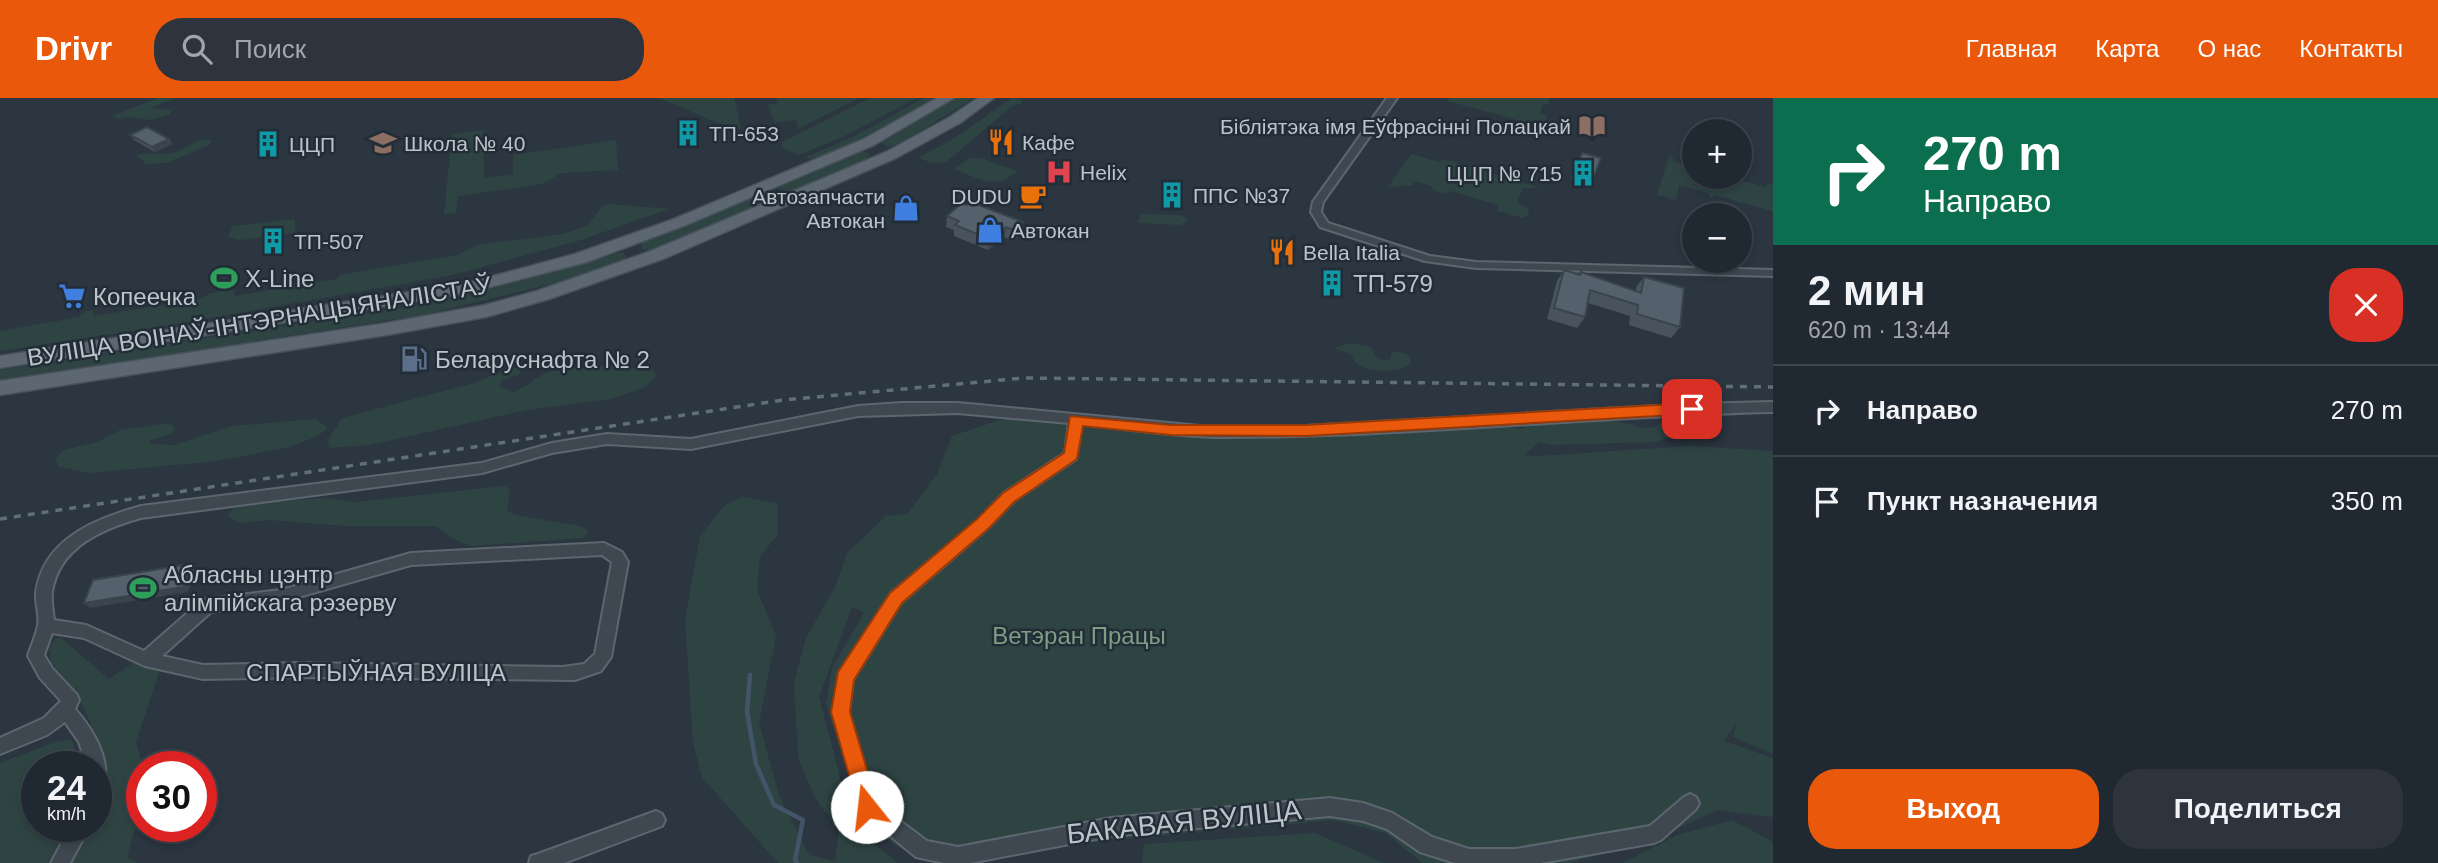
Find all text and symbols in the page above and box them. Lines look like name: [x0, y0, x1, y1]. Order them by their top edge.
search box: [154, 18, 644, 81]
text: Drivr: [35, 30, 112, 67]
icon: search: [178, 30, 216, 68]
text: Поиск: [234, 34, 306, 64]
text: Главная: [1966, 35, 2057, 62]
text: Карта: [2095, 35, 2159, 62]
text: О нас: [2197, 35, 2261, 62]
text: Контакты: [2299, 35, 2403, 62]
library icon: Бібліятэка імя Еўфрасінні Полацкай: [1577, 111, 1607, 141]
place label: Бібліятэка імя Еўфрасінні Полацкай: [1220, 115, 1571, 138]
building icon: ТП-653: [673, 118, 703, 148]
map controls: [1682, 119, 1752, 273]
button: +: [1682, 119, 1752, 189]
place label: ТП-653: [709, 122, 779, 145]
icon: right: [1808, 126, 1899, 217]
text: 270 m: [1923, 126, 2062, 180]
restaurant icon: Кафе: [986, 127, 1016, 157]
school or university icon: Школа № 40: [368, 128, 398, 158]
building icon: ЦЦП: [253, 129, 283, 159]
place label: Кафе: [1022, 131, 1075, 154]
place label: Школа № 40: [404, 132, 525, 155]
place label: ЦЦП: [289, 133, 335, 156]
hospital icon: Helix: [1044, 157, 1074, 187]
building icon: ЦЦП № 715: [1568, 158, 1598, 188]
place label: Helix: [1080, 161, 1127, 184]
place label: ЦЦП № 715: [1447, 162, 1562, 185]
building icon: ППС №37: [1157, 180, 1187, 210]
cafe icon: DUDU: [1018, 181, 1048, 211]
text: Направо: [1923, 183, 2051, 219]
place label: ППС №37: [1193, 184, 1290, 207]
place label: Автозапчасти Автокан: [752, 185, 885, 232]
place label: DUDU: [951, 185, 1012, 208]
shop icon: Автозапчасти Автокан: [891, 193, 921, 223]
button: −: [1682, 203, 1752, 273]
shop icon: Автокан: [975, 215, 1005, 245]
place label: Автокан: [1011, 219, 1090, 242]
building icon: ТП-507: [258, 226, 288, 256]
place label: ТП-507: [294, 230, 364, 253]
restaurant icon: Bella Italia: [1267, 237, 1297, 267]
place label: Bella Italia: [1303, 241, 1400, 264]
sports icon: X-Line: [209, 263, 239, 293]
place label: X-Line: [245, 265, 314, 292]
text: 2 мин: [1808, 267, 1925, 314]
building icon: ТП-579: [1317, 268, 1347, 298]
button: close: [2329, 268, 2403, 342]
place label: ТП-579: [1353, 270, 1433, 297]
street label: ВУЛІЦА ВОІНАЎ-ІНТЭРНАЦЫЯНАЛІСТАЎ: [25, 271, 494, 371]
supermarket icon: Копеечка: [57, 281, 87, 311]
place label: Копеечка: [93, 283, 197, 310]
text: 620 m · 13:44: [1808, 317, 1950, 343]
fuel station icon: Беларуснафта № 2: [399, 344, 429, 374]
place label: Беларуснафта № 2: [435, 346, 650, 373]
pin: [1662, 379, 1722, 439]
icon: arrive: [1673, 390, 1711, 428]
icon: right: [1808, 392, 1846, 430]
text: Направо: [1867, 395, 1978, 425]
text: 270 m: [2331, 395, 2403, 425]
icon: arrive: [1808, 483, 1846, 521]
text: Пункт назначения: [1867, 486, 2098, 516]
text: 350 m: [2331, 486, 2403, 516]
place label: Абласны цэнтр алімпійскага рэзерву: [164, 561, 397, 616]
sports icon: Абласны цэнтр алімпійскага рэзерву: [128, 573, 158, 603]
park label: Ветэран Працы: [992, 622, 1166, 649]
street label: СПАРТЫЎНАЯ ВУЛІЦА: [246, 659, 506, 686]
speed limit sign: 30: [126, 751, 217, 842]
text: 24: [47, 768, 86, 807]
button: Выход: [1808, 769, 2099, 849]
button: Поделиться: [2113, 769, 2403, 849]
position arrow: [830, 770, 904, 844]
street label: БАКАВАЯ ВУЛІЦА: [1065, 794, 1303, 850]
text: km/h: [47, 804, 86, 824]

